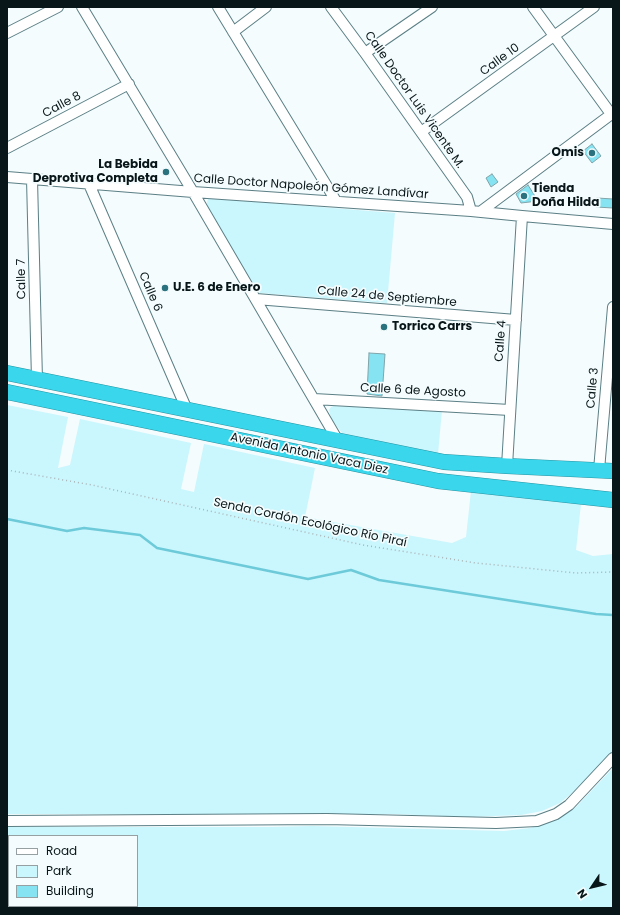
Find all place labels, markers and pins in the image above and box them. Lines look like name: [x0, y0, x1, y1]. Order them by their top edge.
place label: Omis: [552, 146, 584, 160]
marker: Omis: [587, 148, 597, 158]
place label: La Bebida Deprotiva Completa: [33, 158, 158, 186]
marker: La Bebida Deprotiva Completa: [161, 167, 171, 177]
place label: Tienda Doña Hilda: [532, 182, 599, 210]
marker: Tienda Doña Hilda: [519, 191, 529, 201]
place label: U.E. 6 de Enero: [173, 281, 260, 295]
marker: U.E. 6 de Enero: [160, 283, 170, 293]
place label: Torrico Carrs: [392, 320, 472, 334]
marker: Torrico Carrs: [379, 322, 389, 332]

